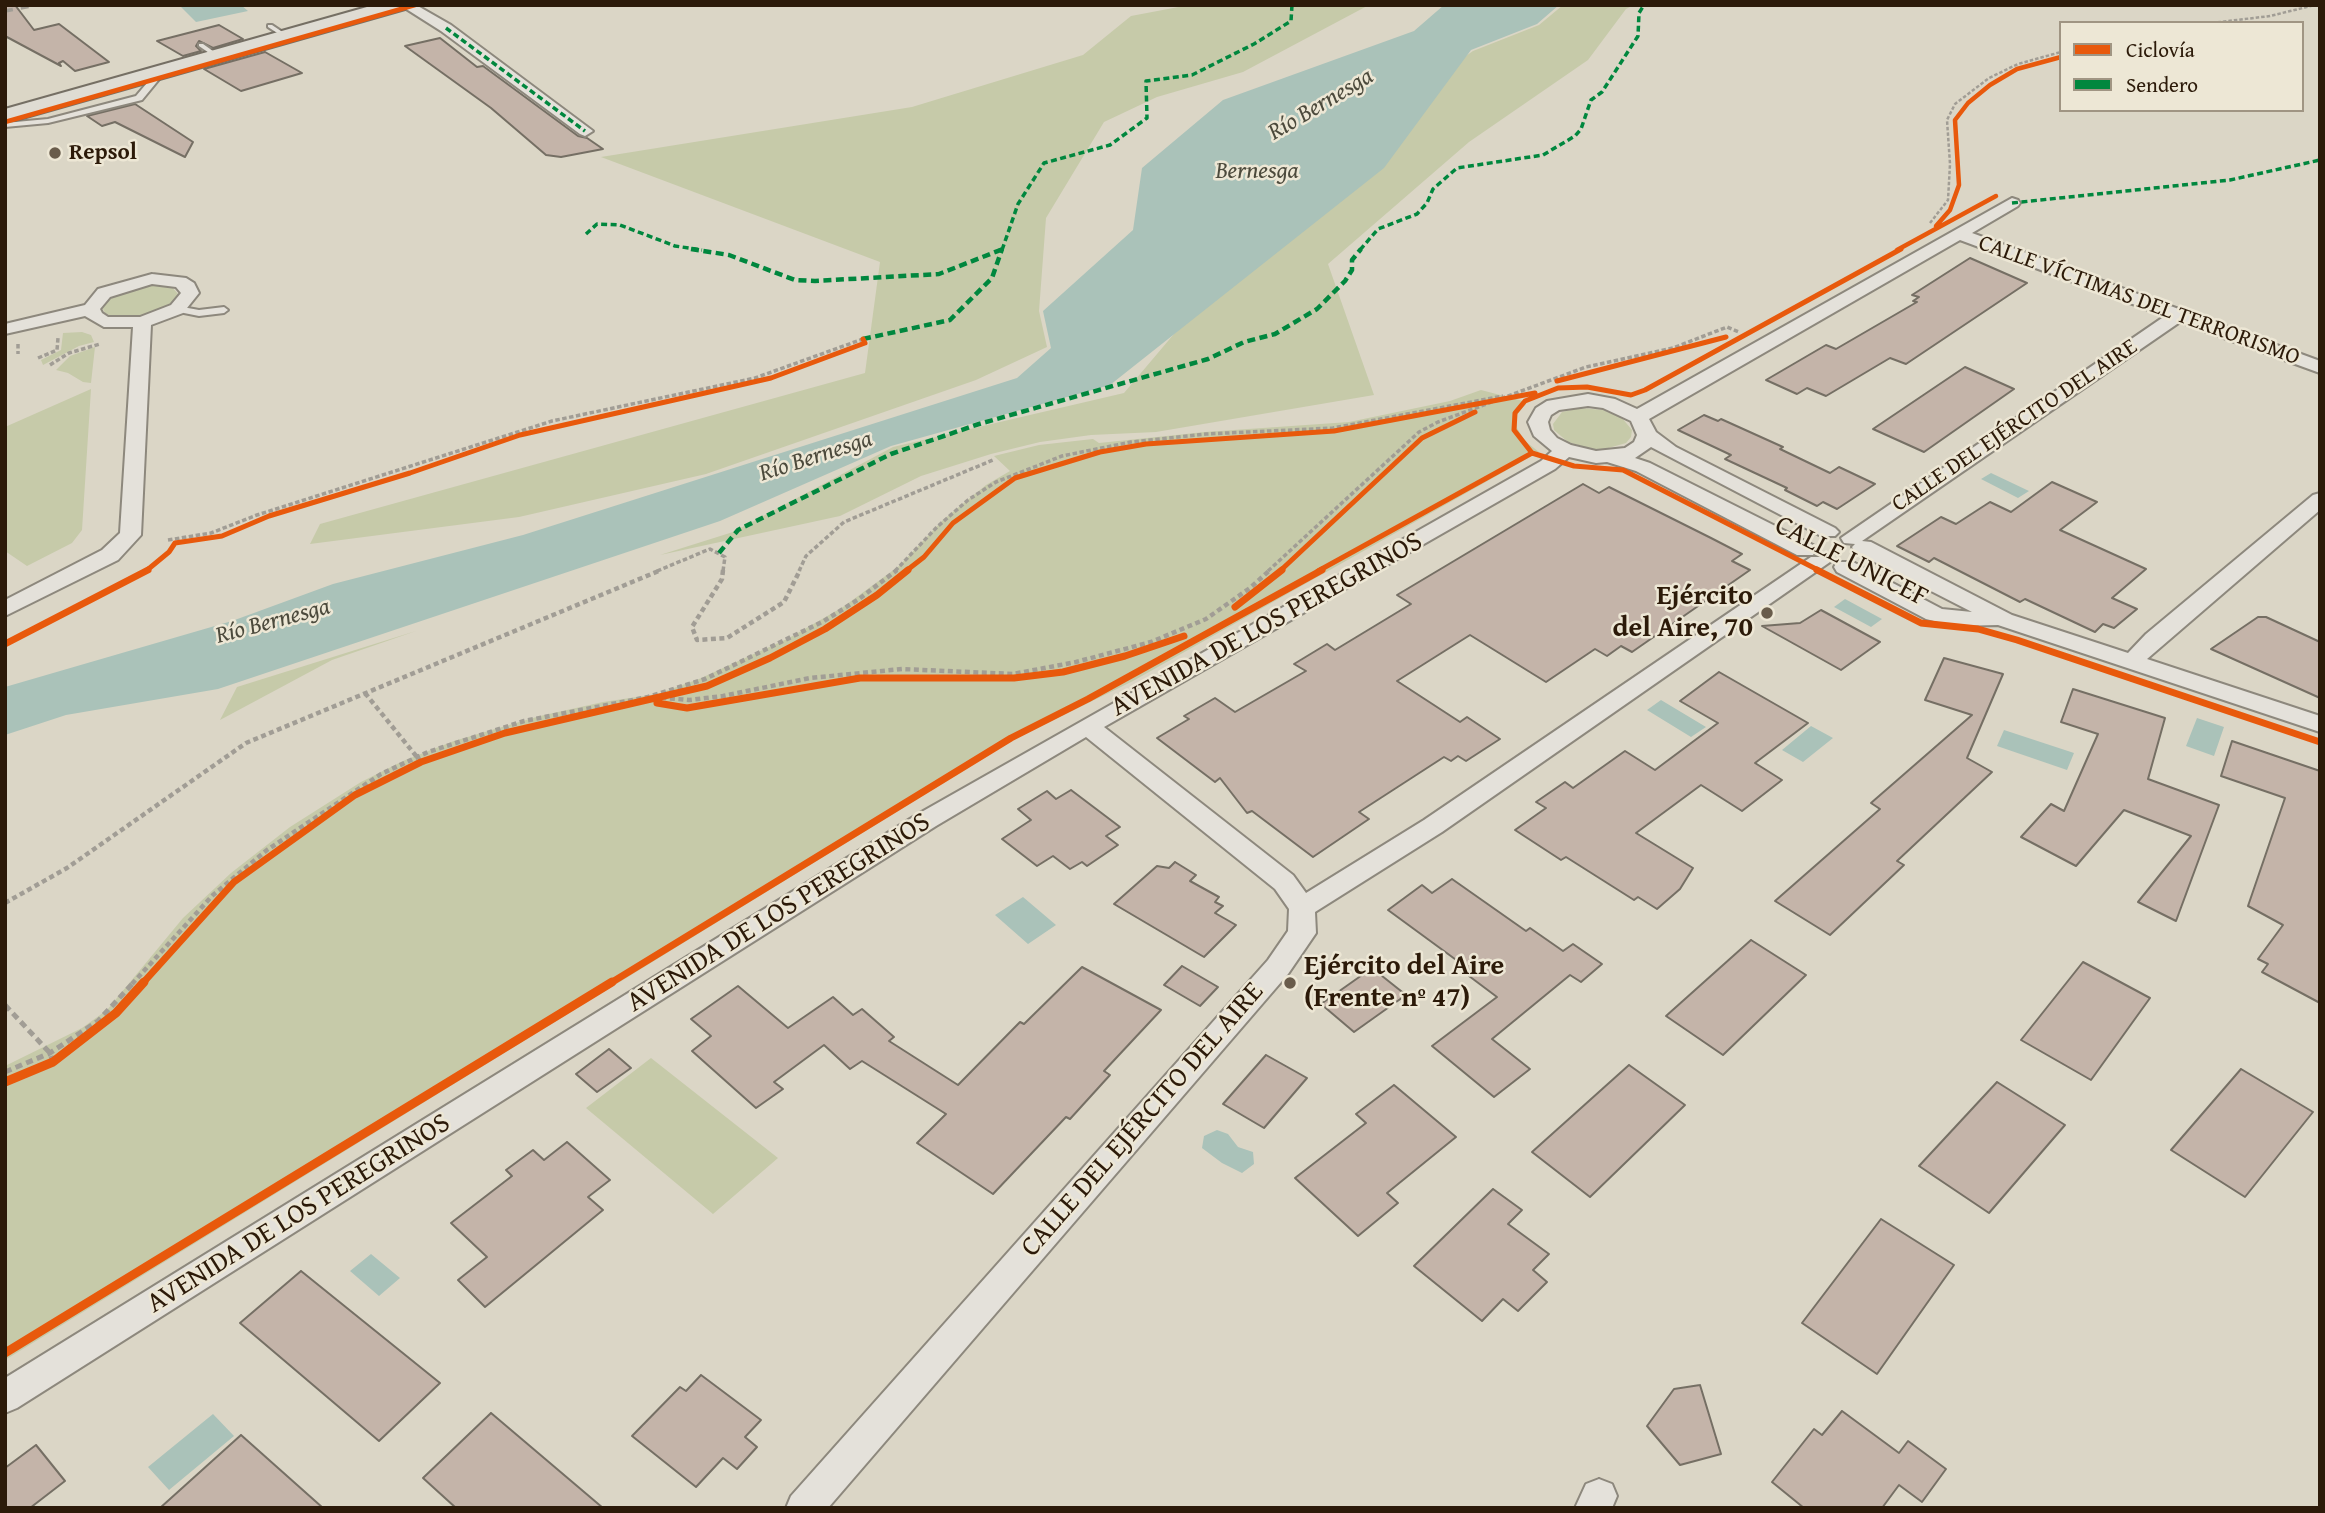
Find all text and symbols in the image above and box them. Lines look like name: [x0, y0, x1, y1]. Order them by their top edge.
legend: [2059, 21, 2304, 112]
text: Ciclovía: [2126, 34, 2195, 65]
water label: Río Bernesga: [1263, 62, 1379, 148]
text: Sendero: [2126, 69, 2198, 100]
place label: Repsol: [69, 139, 137, 167]
marker: Repsol: [47, 145, 63, 161]
water label: Bernesga: [1215, 158, 1299, 186]
street label: CALLE VÍCTIMAS DEL TERRORISMO: [1975, 230, 2303, 372]
street label: CALLE DEL EJÉRCITO DEL AIRE: [1887, 334, 2143, 518]
water label: Río Bernesga: [756, 425, 876, 489]
street label: CALLE UNICEF: [1769, 509, 1933, 615]
street label: AVENIDA DE LOS PEREGRINOS: [1105, 525, 1429, 725]
place label: Ejército del Aire, 70: [1612, 580, 1753, 646]
water label: Río Bernesga: [213, 593, 333, 651]
marker: Ejército del Aire, 70: [1759, 605, 1775, 621]
street label: AVENIDA DE LOS PEREGRINOS: [621, 806, 937, 1020]
place label: Ejército del Aire (Frente nº 47): [1304, 950, 1504, 1016]
marker: Ejército del Aire (Frente nº 47): [1282, 975, 1298, 991]
street label: CALLE DEL EJÉRCITO DEL AIRE: [1015, 976, 1271, 1264]
street label: AVENIDA DE LOS PEREGRINOS: [141, 1107, 457, 1321]

